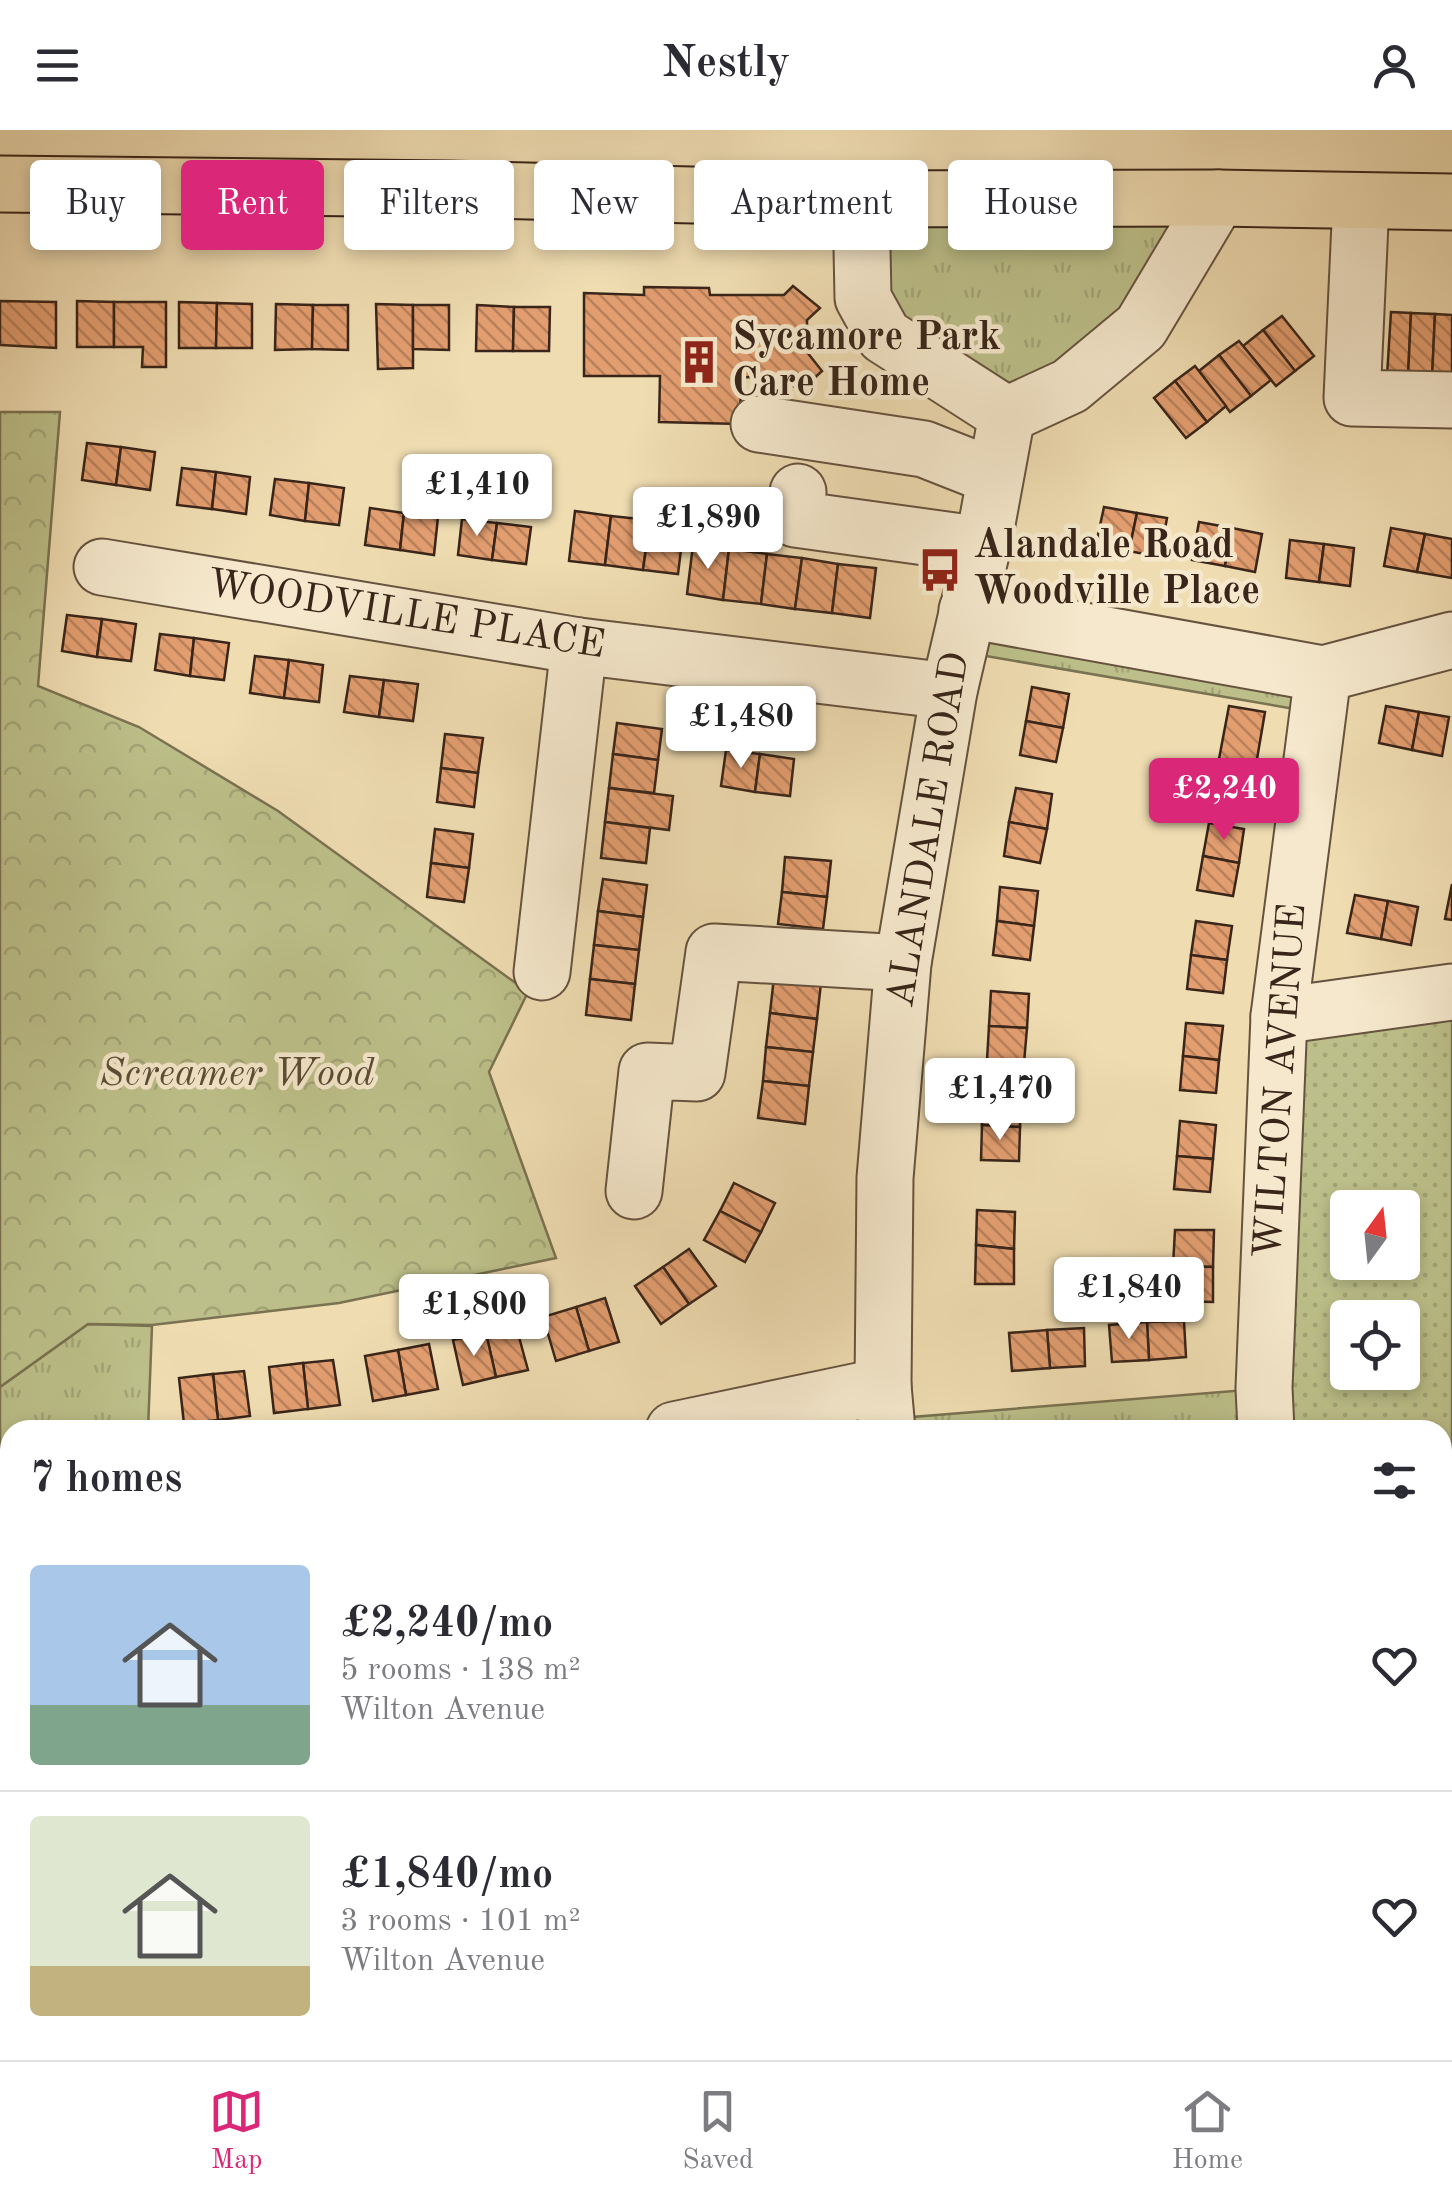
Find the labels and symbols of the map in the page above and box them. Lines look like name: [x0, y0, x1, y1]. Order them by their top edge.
place label: Sycamore Park Care Home: [732, 319, 1001, 405]
building icon: Sycamore Park Care Home: [675, 338, 723, 386]
pin: £1,410: [396, 454, 558, 539]
pin: £1,890: [627, 487, 789, 572]
place label: Alandale Road Woodville Place: [973, 527, 1260, 613]
bus stop icon: Alandale Road Woodville Place: [916, 546, 964, 594]
street label: WOODVILLE PLACE: [205, 565, 607, 667]
street label: ALANDALE ROAD: [882, 649, 978, 1011]
pin: £1,480: [660, 686, 822, 771]
pin: £2,240: [1143, 758, 1305, 843]
street label: WILTON AVENUE: [1250, 902, 1314, 1260]
park label: Screamer Wood: [99, 1055, 375, 1095]
pin: £1,470: [919, 1058, 1081, 1143]
north arrow: [1330, 1190, 1420, 1280]
pin: £1,840: [1048, 1257, 1210, 1342]
pin: £1,800: [393, 1274, 555, 1359]

